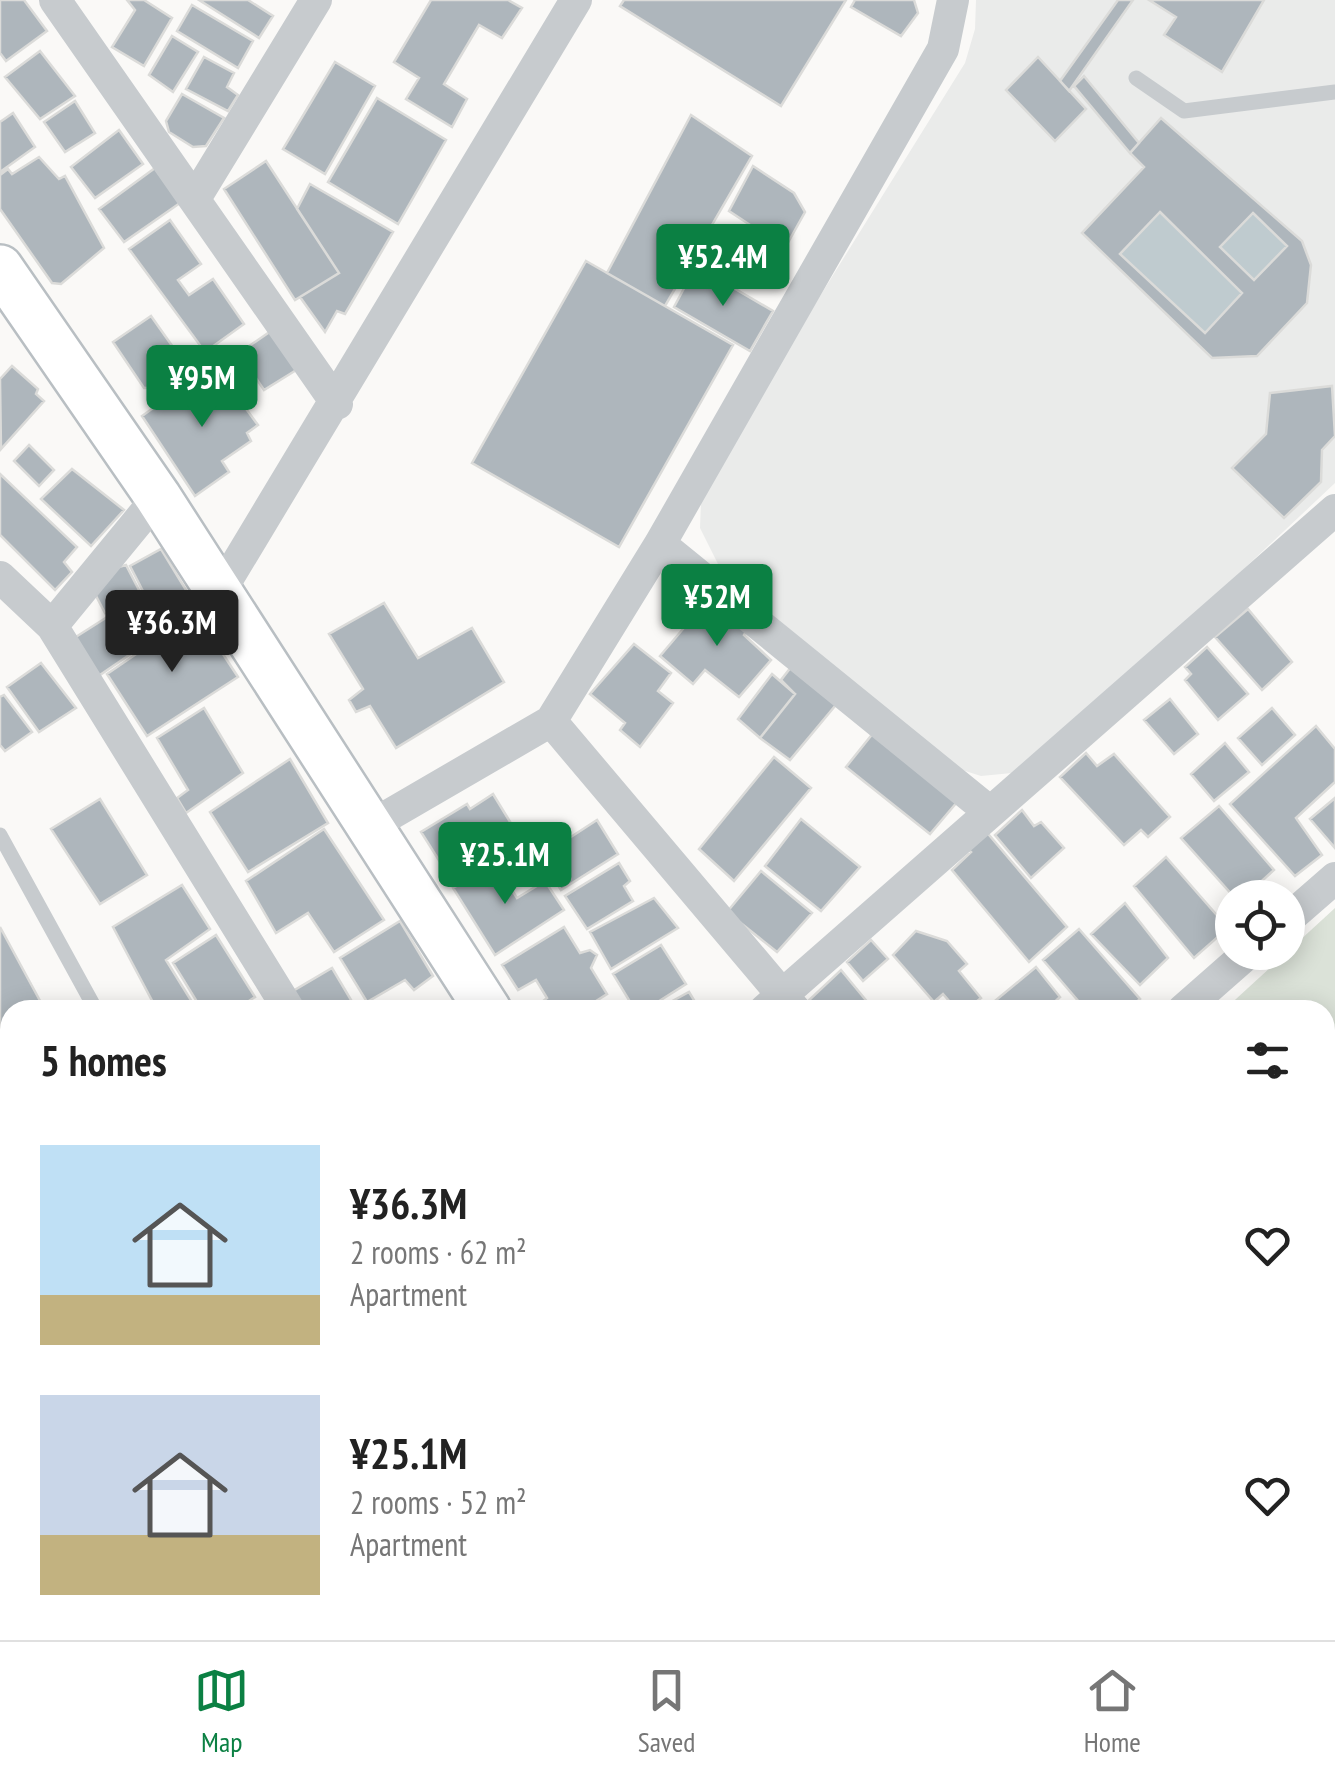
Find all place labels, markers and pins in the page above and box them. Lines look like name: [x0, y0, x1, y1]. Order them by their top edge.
pin: ¥52.4M: [642, 224, 804, 309]
pin: ¥95M: [143, 345, 261, 430]
pin: ¥52M: [658, 564, 776, 649]
pin: ¥36.3M: [91, 590, 253, 675]
pin: ¥25.1M: [424, 822, 586, 907]

